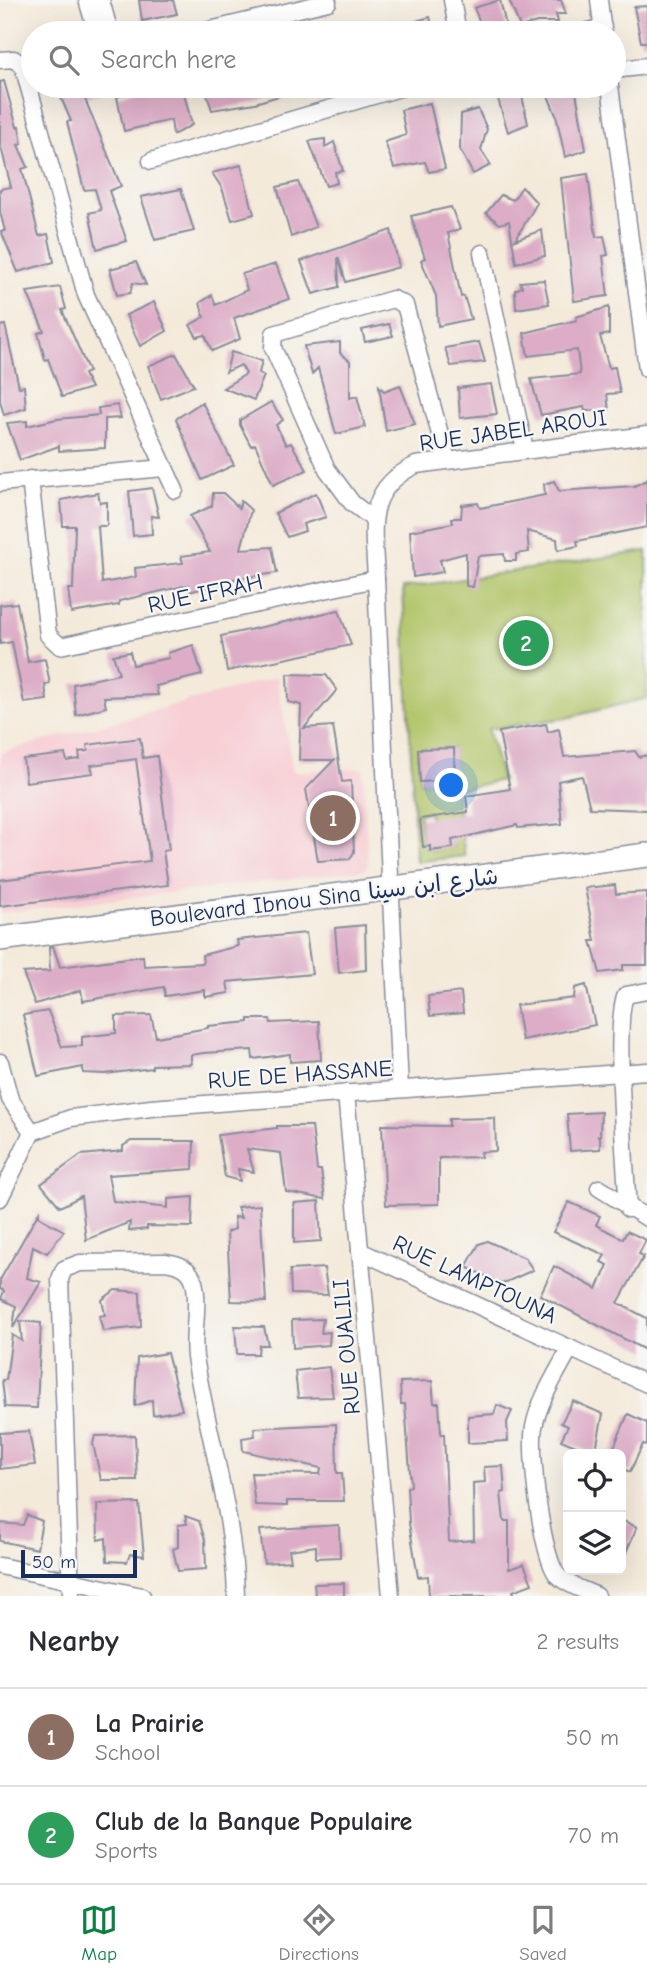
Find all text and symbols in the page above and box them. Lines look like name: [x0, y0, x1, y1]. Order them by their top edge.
search box: [21, 21, 626, 98]
icon: search: [45, 41, 83, 79]
text: Search here: [101, 45, 236, 75]
street label: RUE JABEL AROUI: [418, 404, 609, 457]
street label: RUE IFRAH: [145, 568, 265, 619]
pin: 2: [503, 617, 549, 669]
your location: [434, 768, 468, 802]
pin: 1: [310, 792, 356, 844]
street label: Boulevard Ibnou Sina شارع ابن سينا: [148, 863, 500, 934]
street label: RUE DE HASSANE: [207, 1055, 393, 1094]
street label: RUE LAMPTOUNA: [388, 1230, 561, 1329]
street label: RUE OUALILI: [327, 1278, 366, 1416]
map controls: [563, 1449, 626, 1575]
button: locate: [563, 1449, 626, 1512]
button: layers: [563, 1512, 626, 1575]
scale bar: [21, 1547, 136, 1579]
text: 50 m: [32, 1551, 76, 1573]
text: Nearby: [28, 1624, 119, 1659]
text: 2 results: [537, 1628, 619, 1655]
text: La Prairie: [95, 1709, 204, 1739]
text: 1: [46, 1724, 56, 1751]
text: 50 m: [566, 1724, 619, 1751]
text: School: [95, 1739, 160, 1766]
text: Club de la Banque Populaire: [95, 1807, 412, 1837]
text: 2: [45, 1822, 57, 1849]
text: 70 m: [567, 1822, 619, 1849]
text: Sports: [95, 1837, 157, 1864]
tab: Map: [80, 1901, 118, 1965]
tab: Directions: [279, 1901, 359, 1965]
tab: Saved: [519, 1901, 567, 1965]

